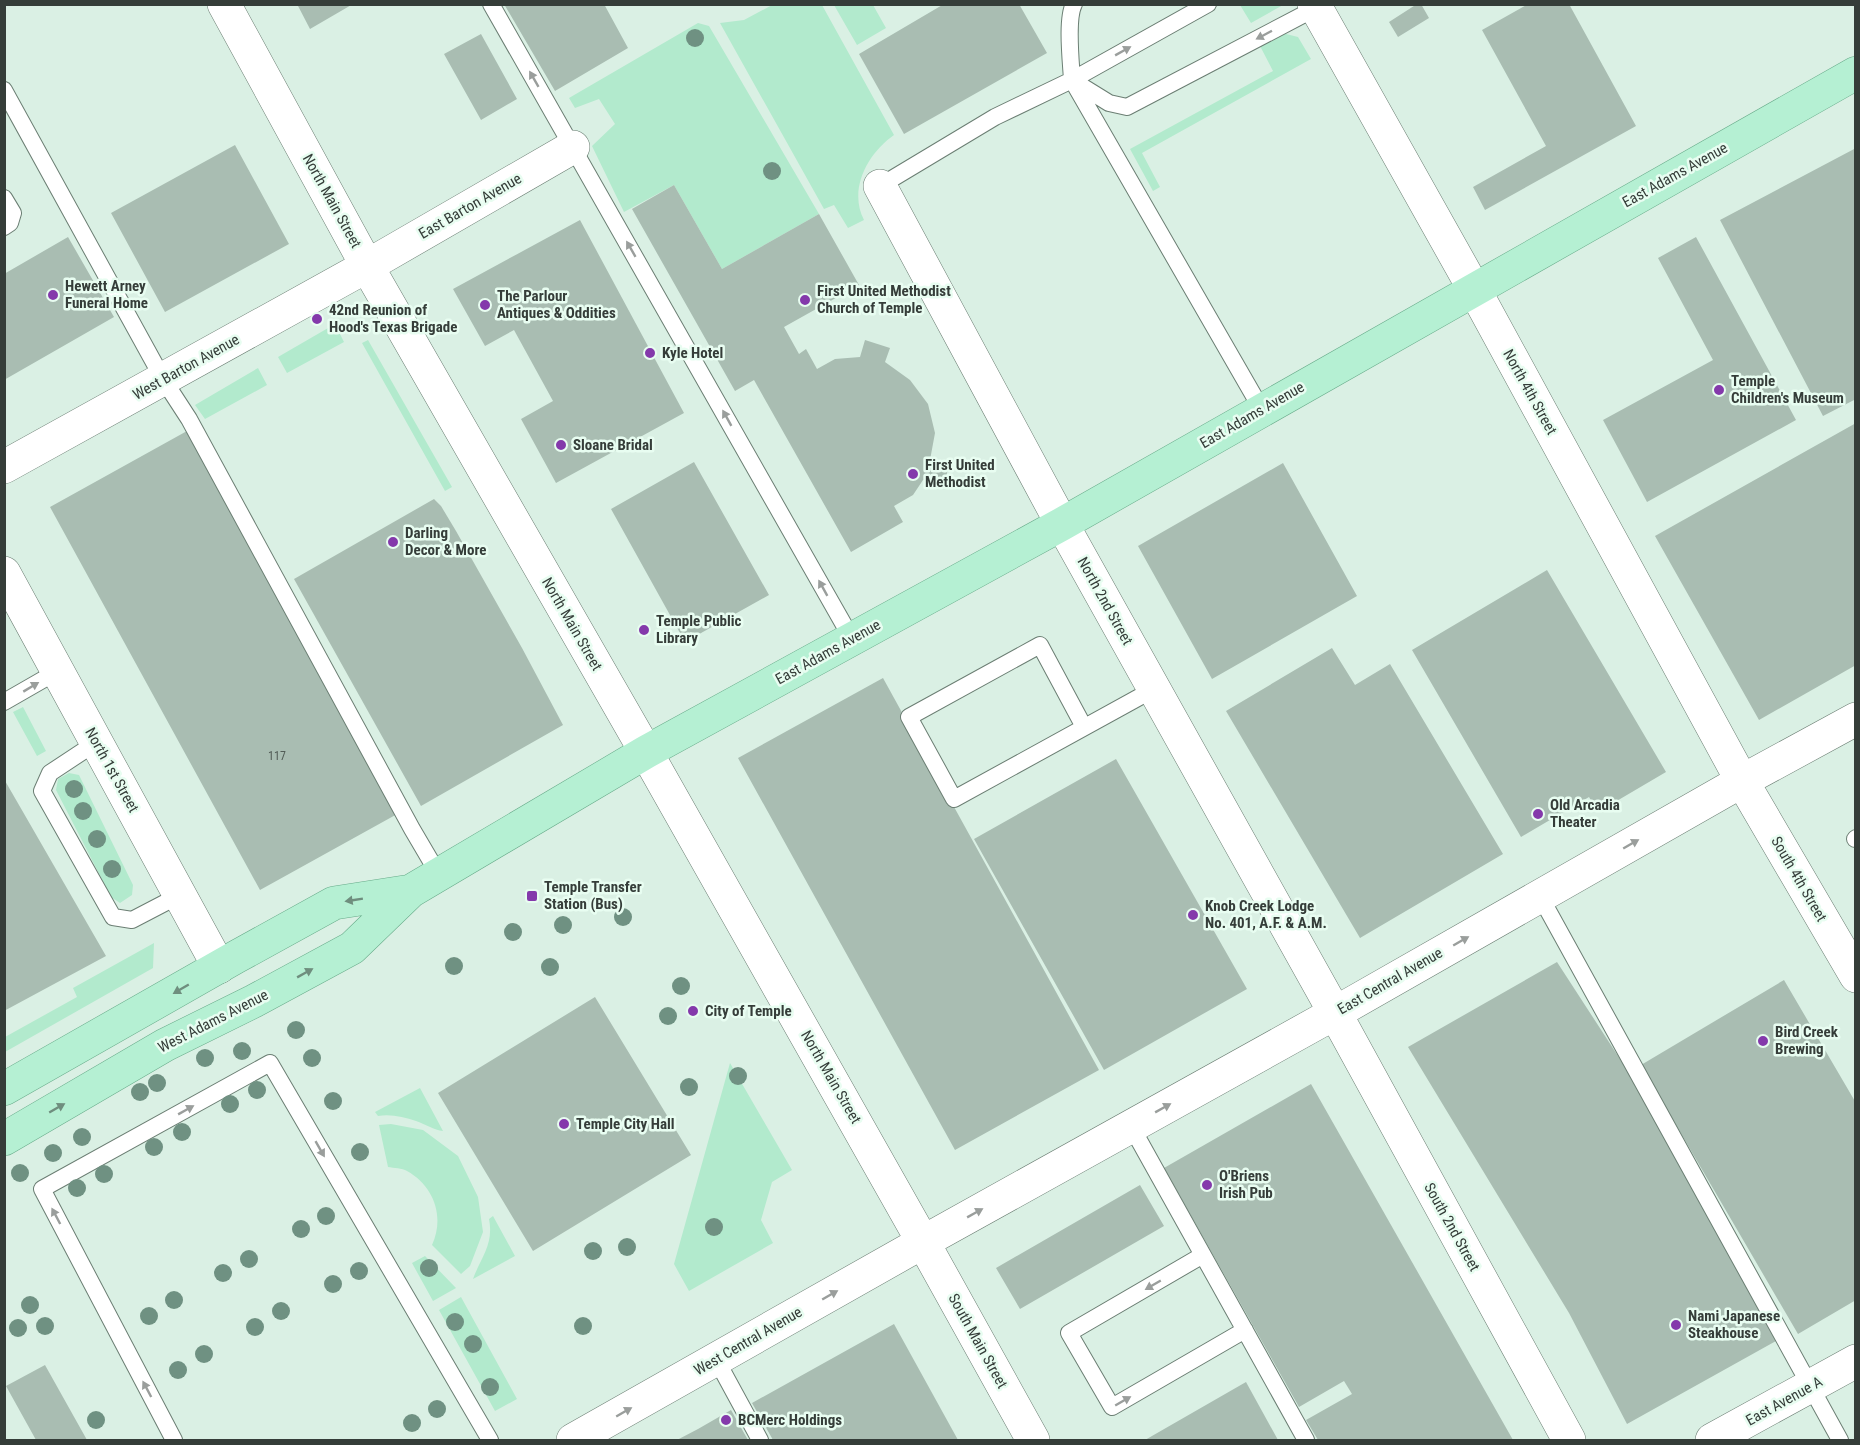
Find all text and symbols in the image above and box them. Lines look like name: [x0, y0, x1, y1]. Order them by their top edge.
one-way arrow: [1255, 30, 1272, 40]
one-way arrow: [1115, 46, 1132, 56]
one-way arrow: [529, 71, 539, 88]
street label: East Adams Avenue: [1619, 139, 1731, 211]
street label: North Main Street: [299, 151, 365, 251]
street label: East Barton Avenue: [416, 169, 524, 243]
one-way arrow: [626, 240, 636, 257]
place label: Hewett Arney Funeral Home: [65, 277, 148, 312]
place label: First United Methodist Church of Temple: [817, 282, 951, 317]
place label: The Parlour Antiques & Oddities: [497, 287, 616, 322]
marker: Hewett Arney Funeral Home: [46, 288, 60, 302]
marker: First United Methodist Church of Temple: [798, 293, 812, 307]
marker: The Parlour Antiques & Oddities: [478, 298, 492, 312]
place label: 42nd Reunion of Hood's Texas Brigade: [329, 301, 457, 336]
marker: 42nd Reunion of Hood's Texas Brigade: [310, 312, 324, 326]
street label: West Barton Avenue: [130, 330, 242, 404]
place label: Kyle Hotel: [662, 344, 723, 362]
marker: Kyle Hotel: [643, 346, 657, 360]
street label: North 4th Street: [1499, 346, 1561, 438]
place label: Temple Children's Museum: [1731, 372, 1844, 407]
street label: East Adams Avenue: [1197, 378, 1307, 452]
marker: Temple Children's Museum: [1712, 383, 1726, 397]
one-way arrow: [722, 409, 732, 426]
place label: Sloane Bridal: [573, 436, 653, 454]
marker: Sloane Bridal: [554, 438, 568, 452]
place label: First United Methodist: [925, 456, 995, 491]
marker: First United Methodist: [906, 467, 920, 481]
place label: Darling Decor & More: [405, 524, 486, 559]
marker: Darling Decor & More: [386, 535, 400, 549]
street label: North 2nd Street: [1073, 554, 1137, 648]
street label: North Main Street: [538, 574, 606, 674]
one-way arrow: [818, 579, 828, 596]
place label: Temple Public Library: [656, 612, 742, 647]
street label: East Adams Avenue: [772, 616, 884, 688]
marker: Temple Public Library: [637, 623, 651, 637]
one-way arrow: [23, 681, 39, 692]
street label: North 1st Street: [81, 724, 143, 816]
house number: 117: [268, 749, 286, 763]
place label: Old Arcadia Theater: [1550, 796, 1620, 831]
marker: Old Arcadia Theater: [1531, 807, 1545, 821]
street label: South 4th Street: [1767, 833, 1831, 925]
one-way arrow: [1623, 839, 1640, 849]
place label: Temple Transfer Station (Bus): [544, 878, 642, 913]
marker: Temple Transfer Station (Bus): [525, 889, 539, 903]
one-way arrow: [344, 896, 363, 905]
place label: Knob Creek Lodge No. 401, A.F. & A.M.: [1205, 897, 1327, 932]
marker: Knob Creek Lodge No. 401, A.F. & A.M.: [1186, 908, 1200, 922]
one-way arrow: [1453, 936, 1470, 946]
street label: East Central Avenue: [1334, 944, 1446, 1018]
one-way arrow: [297, 968, 314, 978]
one-way arrow: [172, 984, 189, 994]
street label: West Adams Avenue: [155, 986, 271, 1056]
place label: City of Temple: [705, 1002, 792, 1020]
marker: City of Temple: [686, 1004, 700, 1018]
place label: Bird Creek Brewing: [1775, 1023, 1839, 1058]
street label: North Main Street: [797, 1027, 865, 1127]
marker: Bird Creek Brewing: [1756, 1034, 1770, 1048]
one-way arrow: [49, 1103, 66, 1113]
one-way arrow: [1155, 1103, 1172, 1113]
one-way arrow: [178, 1105, 195, 1115]
place label: Temple City Hall: [576, 1115, 675, 1133]
marker: Temple City Hall: [557, 1117, 571, 1131]
one-way arrow: [315, 1141, 325, 1158]
place label: O'Briens Irish Pub: [1219, 1167, 1273, 1202]
marker: O'Briens Irish Pub: [1200, 1178, 1214, 1192]
street label: South 2nd Street: [1420, 1180, 1484, 1274]
one-way arrow: [51, 1207, 61, 1224]
one-way arrow: [966, 1208, 983, 1218]
one-way arrow: [1144, 1280, 1161, 1290]
one-way arrow: [822, 1289, 838, 1300]
street label: South Main Street: [945, 1291, 1011, 1391]
street label: West Central Avenue: [691, 1303, 805, 1379]
place label: Nami Japanese Steakhouse: [1688, 1307, 1780, 1342]
marker: Nami Japanese Steakhouse: [1669, 1318, 1683, 1332]
street label: East Avenue A: [1743, 1372, 1826, 1429]
one-way arrow: [142, 1380, 152, 1397]
one-way arrow: [1115, 1395, 1131, 1406]
one-way arrow: [616, 1406, 632, 1417]
place label: BCMerc Holdings: [738, 1411, 842, 1429]
marker: BCMerc Holdings: [719, 1413, 733, 1427]

